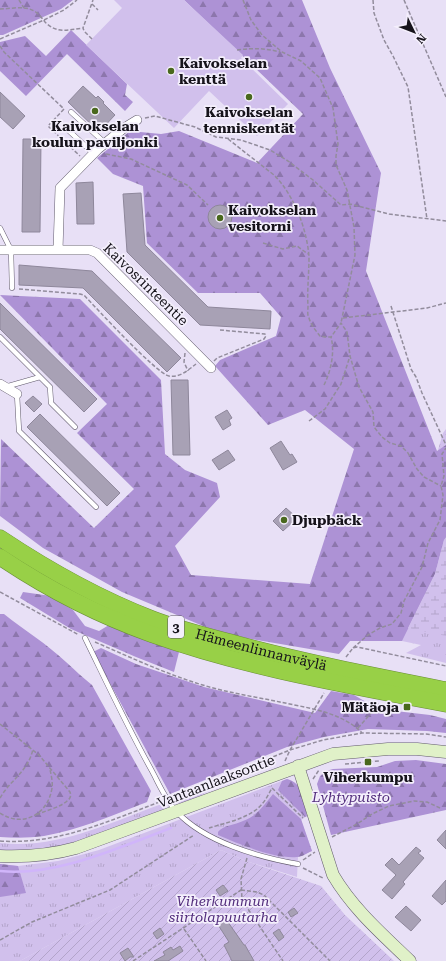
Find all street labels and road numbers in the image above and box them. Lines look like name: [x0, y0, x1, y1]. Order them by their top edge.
street label: Kaivosrinteentie: [100, 240, 192, 329]
road number: 3: [168, 616, 184, 638]
street label: Hämeenlinnanväylä: [194, 625, 329, 674]
street label: Vantaanlaaksontie: [155, 751, 277, 811]

